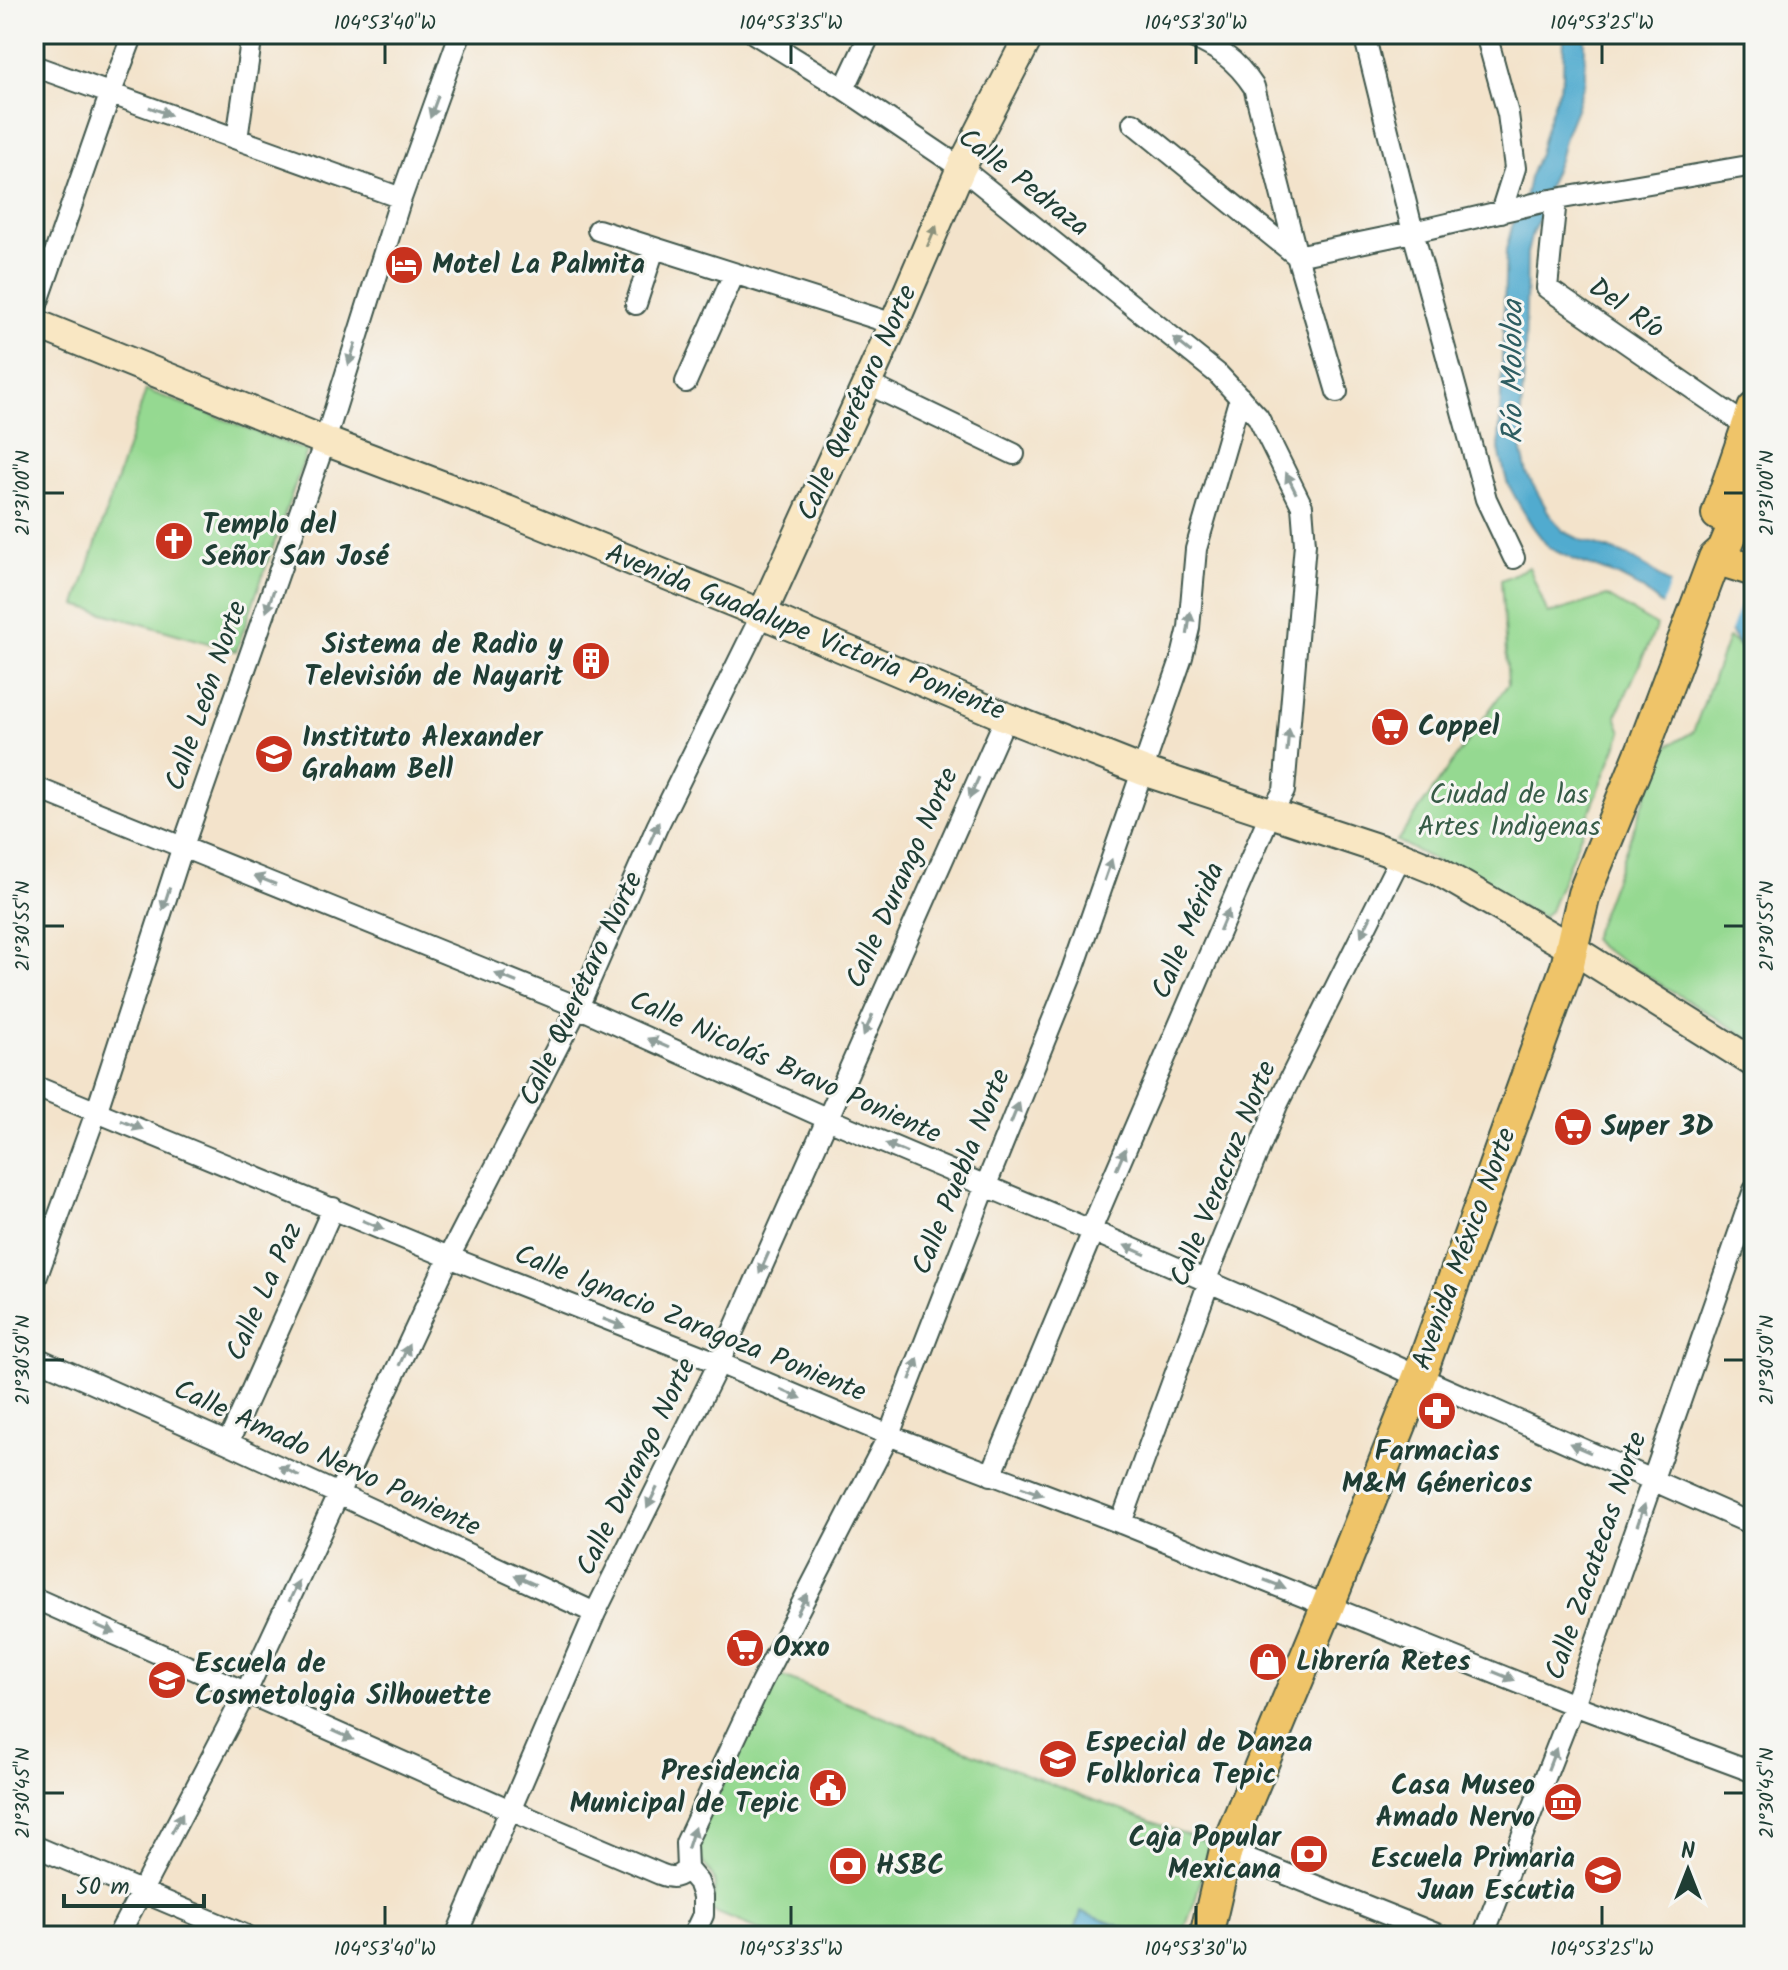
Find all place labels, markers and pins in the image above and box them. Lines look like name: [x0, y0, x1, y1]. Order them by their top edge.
place label: Motel La Palmita: [432, 243, 645, 288]
hotel icon: Motel La Palmita: [383, 244, 425, 286]
place label: Templo del Señor San José: [202, 503, 390, 580]
church icon: Templo del Señor San José: [153, 520, 195, 562]
place label: Sistema de Radio y Televisión de Nayarit: [304, 623, 563, 700]
building icon: Sistema de Radio y Televisión de Nayarit: [570, 640, 612, 682]
place label: Coppel: [1418, 705, 1500, 750]
supermarket icon: Coppel: [1369, 706, 1411, 748]
place label: Instituto Alexander Graham Bell: [302, 716, 544, 793]
school or university icon: Instituto Alexander Graham Bell: [253, 733, 295, 775]
place label: Super 3D: [1601, 1105, 1714, 1150]
supermarket icon: Super 3D: [1552, 1106, 1594, 1148]
pharmacy icon: Farmacias M&M Génericos: [1416, 1390, 1458, 1432]
place label: Farmacias M&M Génericos: [1342, 1430, 1532, 1507]
place label: Oxxo: [773, 1626, 830, 1671]
supermarket icon: Oxxo: [724, 1627, 766, 1669]
place label: Librería Retes: [1296, 1640, 1471, 1685]
shop icon: Librería Retes: [1247, 1641, 1289, 1683]
place label: Escuela de Cosmetologia Silhouette: [195, 1642, 491, 1719]
school or university icon: Escuela de Cosmetologia Silhouette: [146, 1659, 188, 1701]
place label: Especial de Danza Folklorica Tepic: [1086, 1721, 1312, 1798]
school or university icon: Especial de Danza Folklorica Tepic: [1037, 1738, 1079, 1780]
place label: Presidencia Municipal de Tepic: [569, 1750, 800, 1827]
place label: Casa Museo Amado Nervo: [1375, 1764, 1535, 1841]
public building icon: Presidencia Municipal de Tepic: [807, 1767, 849, 1809]
museum icon: Casa Museo Amado Nervo: [1542, 1781, 1584, 1823]
place label: Caja Popular Mexicana: [1128, 1816, 1283, 1893]
bank icon: Caja Popular Mexicana: [1288, 1833, 1330, 1875]
place label: Escuela Primaria Juan Escutia: [1371, 1837, 1575, 1914]
place label: HSBC: [876, 1844, 944, 1889]
bank icon: HSBC: [827, 1845, 869, 1887]
school or university icon: Escuela Primaria Juan Escutia: [1582, 1854, 1624, 1896]

